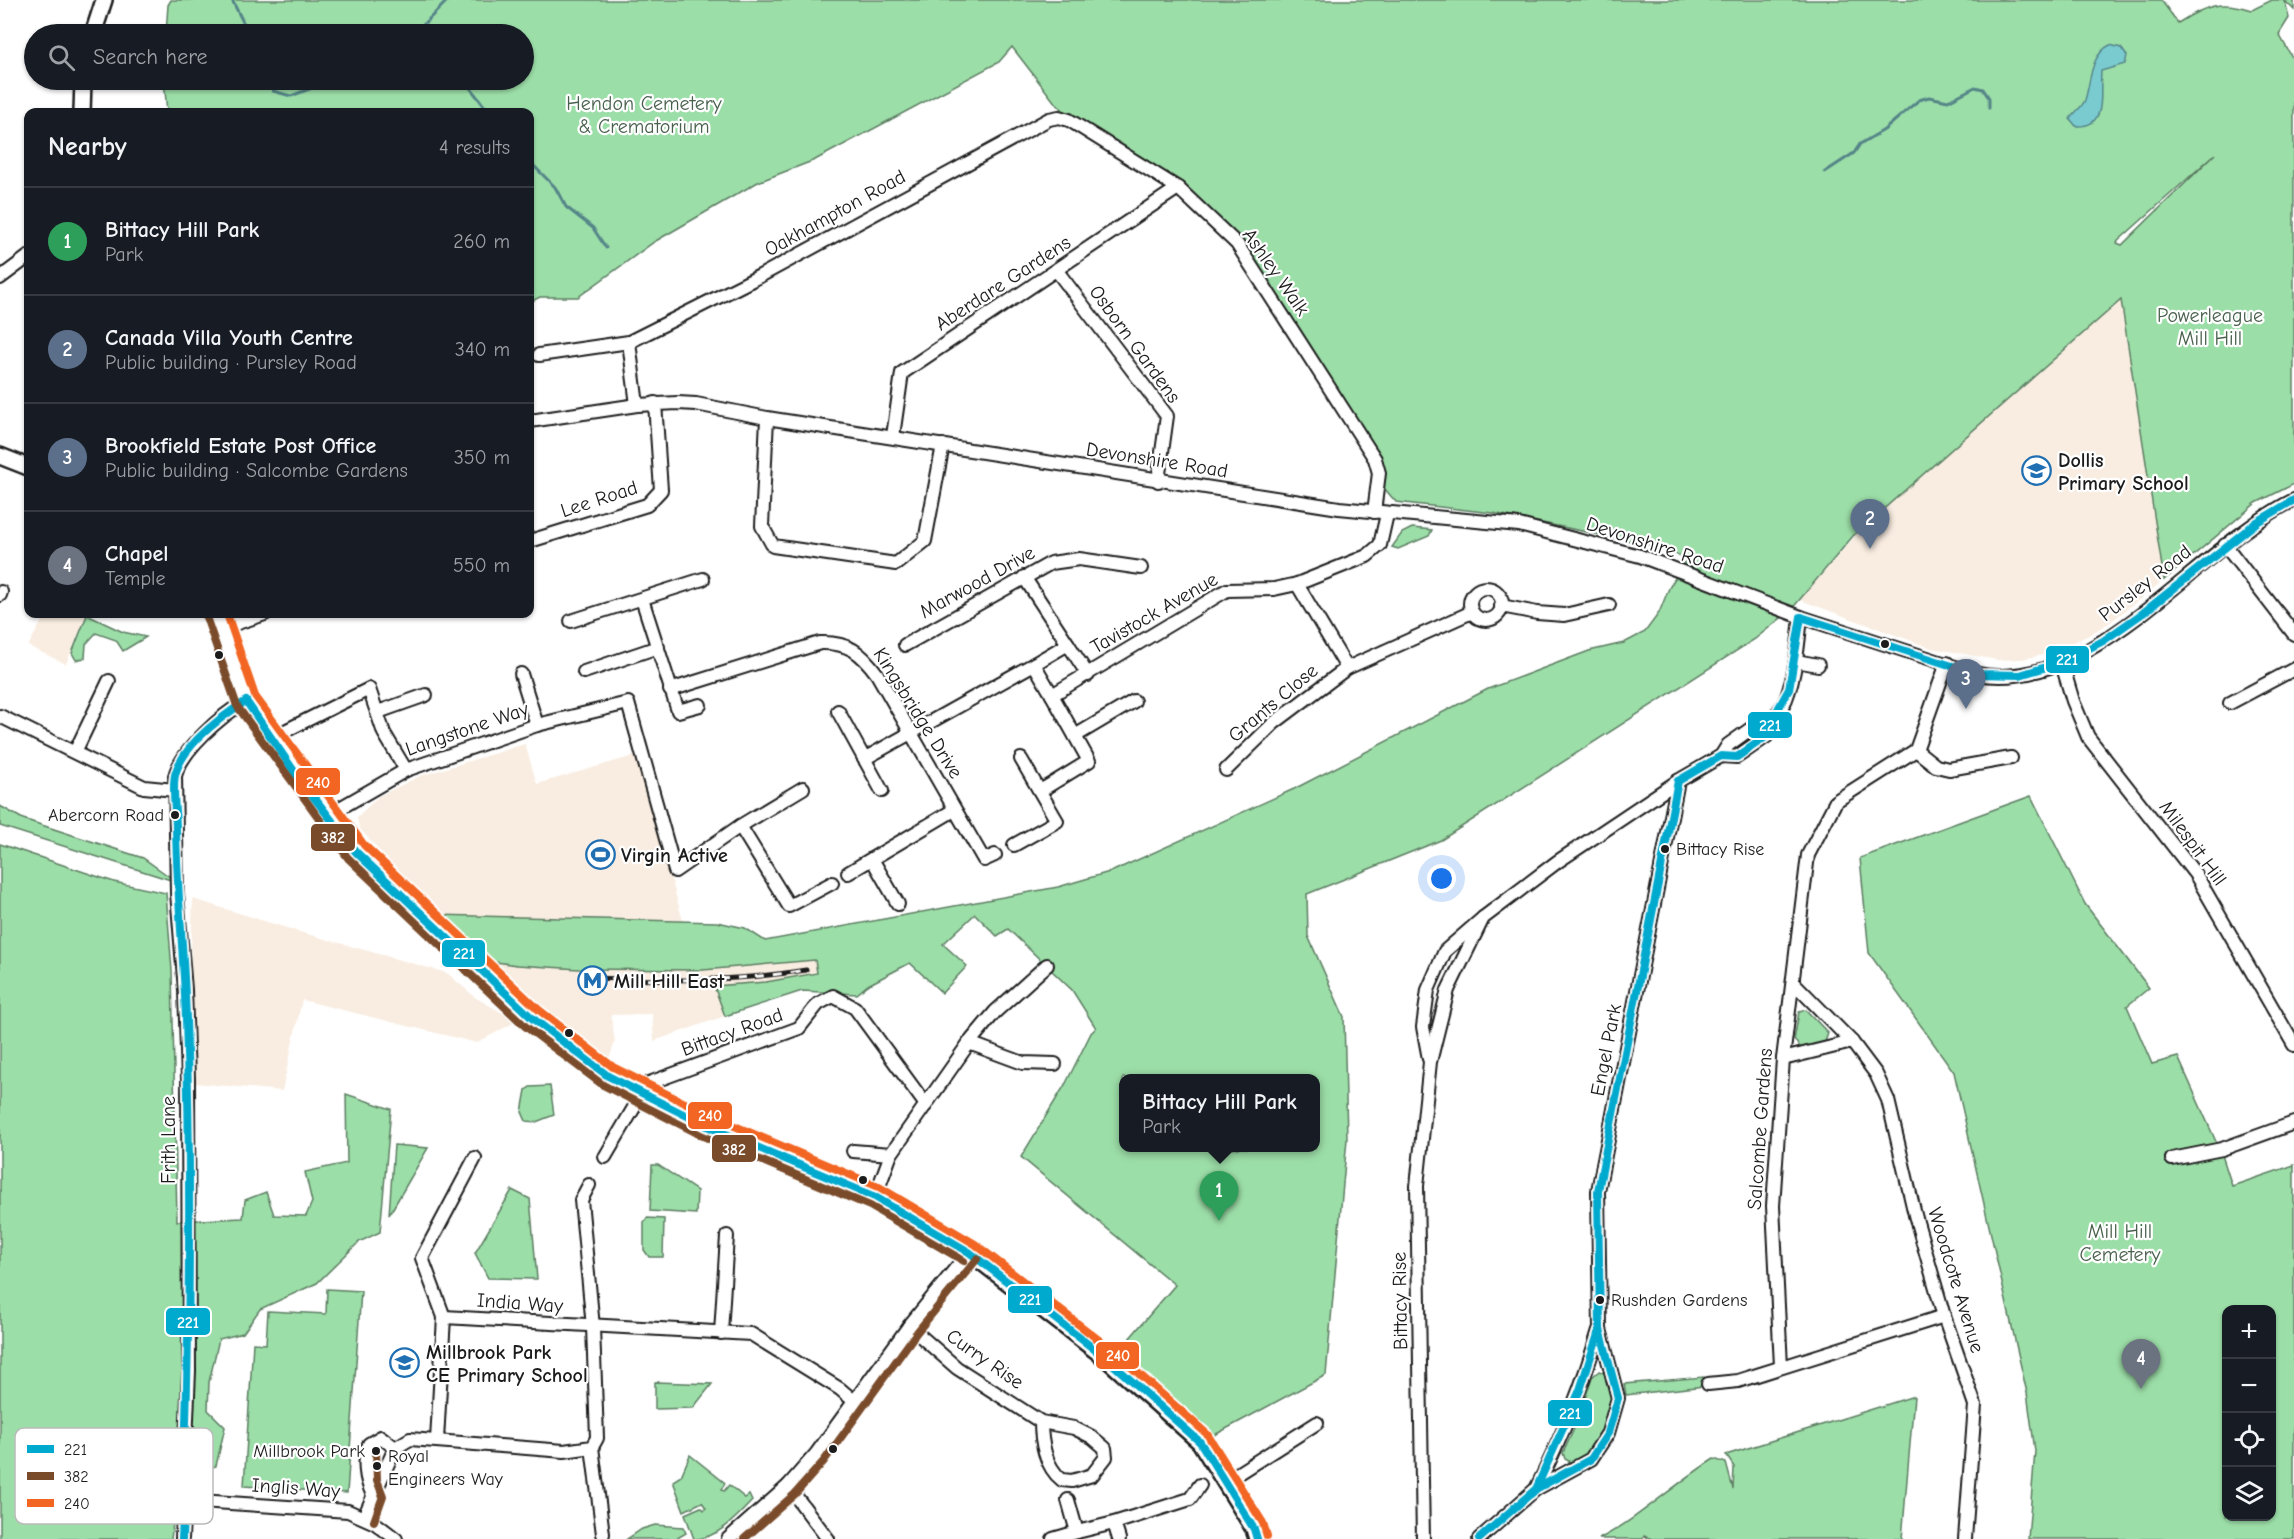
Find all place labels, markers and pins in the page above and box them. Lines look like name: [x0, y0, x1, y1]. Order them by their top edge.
place label: Dollis Primary School: [2058, 449, 2189, 495]
school or university icon: Dollis Primary School: [2021, 455, 2053, 487]
pin: 2: [1850, 500, 1890, 549]
unlabelled marker: [1879, 638, 1891, 650]
unlabelled marker: [213, 649, 225, 661]
pin: 3: [1946, 660, 1986, 709]
place label: Abercorn Road: [48, 805, 164, 826]
marker: Abercorn Road: [169, 809, 181, 821]
sports icon: Virgin Active: [584, 839, 616, 871]
place label: Bittacy Rise: [1676, 839, 1764, 860]
marker: Bittacy Rise: [1659, 843, 1671, 855]
place label: Virgin Active: [621, 844, 728, 867]
metro station icon: Mill Hill East: [577, 965, 609, 997]
place label: Mill Hill East: [614, 970, 725, 993]
unlabelled marker: [563, 1027, 575, 1039]
pin: 1: [1200, 1172, 1238, 1221]
unlabelled marker: [857, 1174, 869, 1186]
place label: Rushden Gardens: [1611, 1290, 1747, 1311]
marker: Rushden Gardens: [1594, 1294, 1606, 1306]
pin: 4: [2122, 1340, 2160, 1389]
place label: Millbrook Park CE Primary School: [426, 1341, 588, 1387]
school or university icon: Millbrook Park CE Primary School: [389, 1347, 421, 1379]
place label: Millbrook Park: [253, 1441, 365, 1462]
unlabelled marker: [827, 1443, 839, 1455]
marker: Millbrook Park: [370, 1445, 382, 1457]
place label: Royal Engineers Way: [388, 1446, 504, 1490]
marker: Royal Engineers Way: [371, 1460, 383, 1472]

